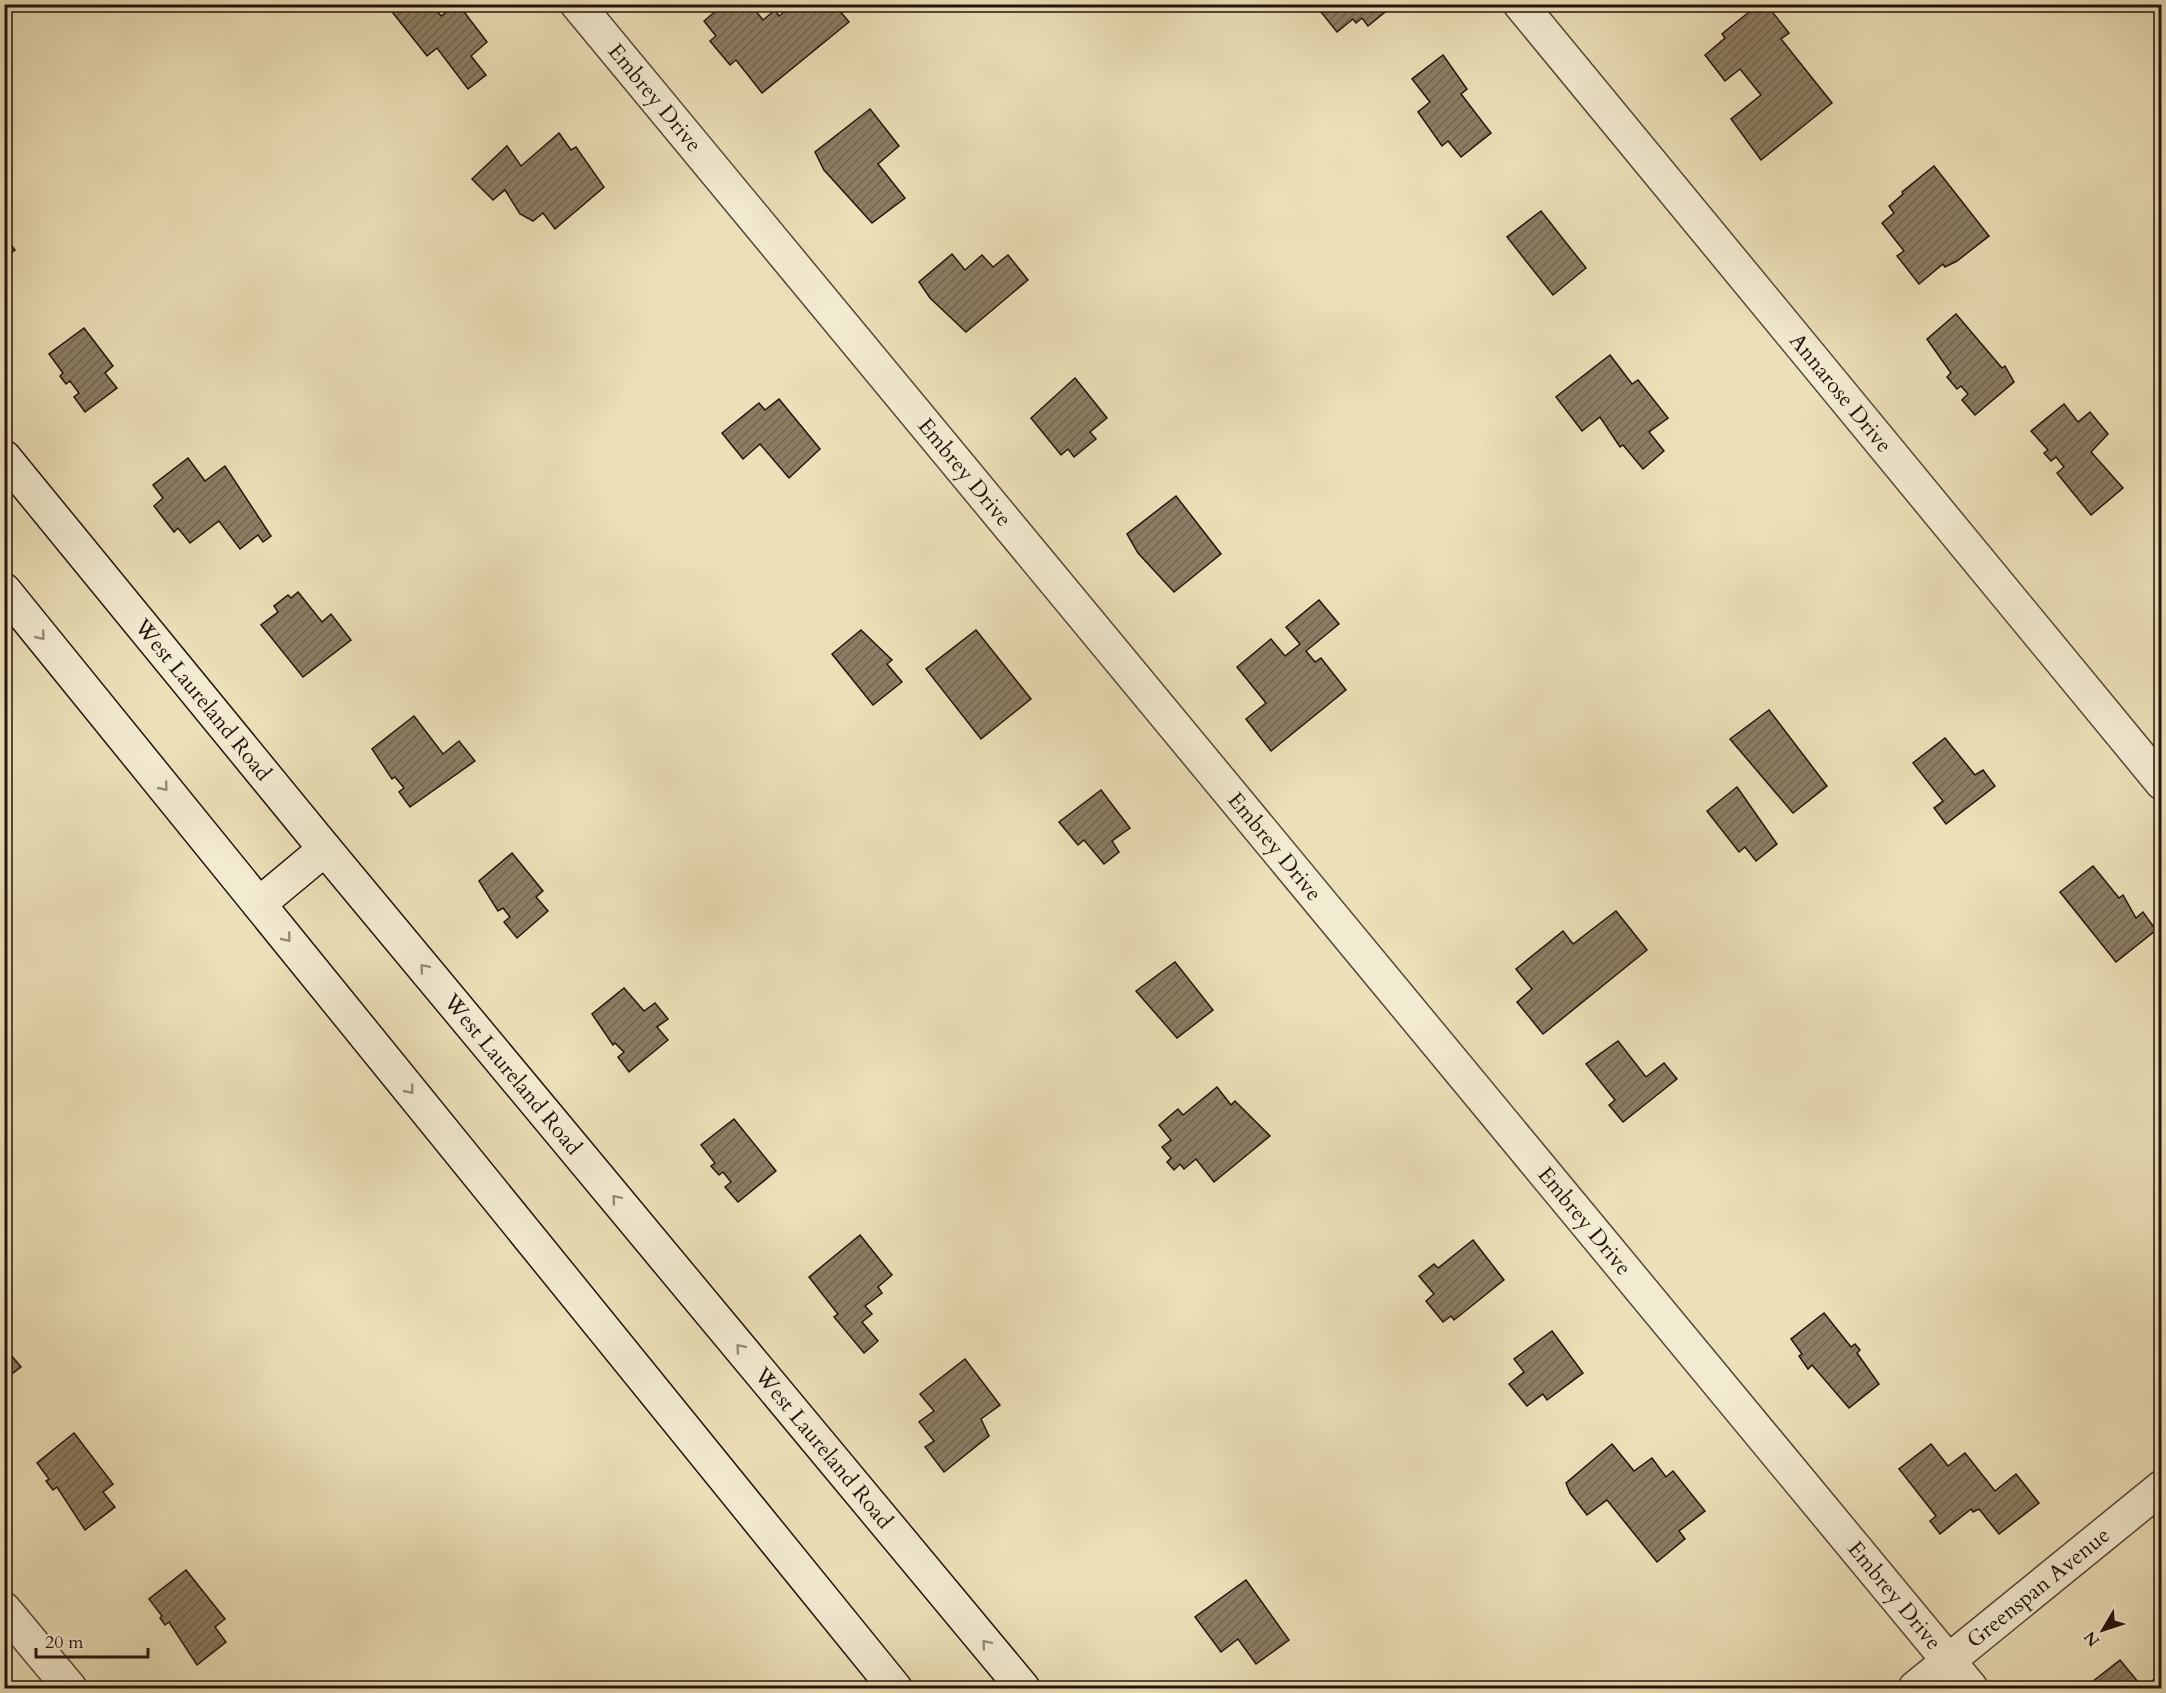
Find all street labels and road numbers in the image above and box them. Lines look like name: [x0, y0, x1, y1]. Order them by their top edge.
street label: Embrey Drive: [601, 37, 709, 159]
street label: Annarose Drive: [1782, 327, 1899, 459]
street label: Embrey Drive: [911, 412, 1019, 533]
street label: West Laureland Road: [127, 612, 278, 787]
street label: Embrey Drive: [1221, 786, 1329, 907]
street label: West Laureland Road: [436, 987, 589, 1162]
street label: Embrey Drive: [1531, 1160, 1638, 1282]
street label: West Laureland Road: [747, 1360, 899, 1535]
street label: Greenspan Avenue: [1960, 1520, 2116, 1655]
street label: Embrey Drive: [1841, 1535, 1948, 1656]

